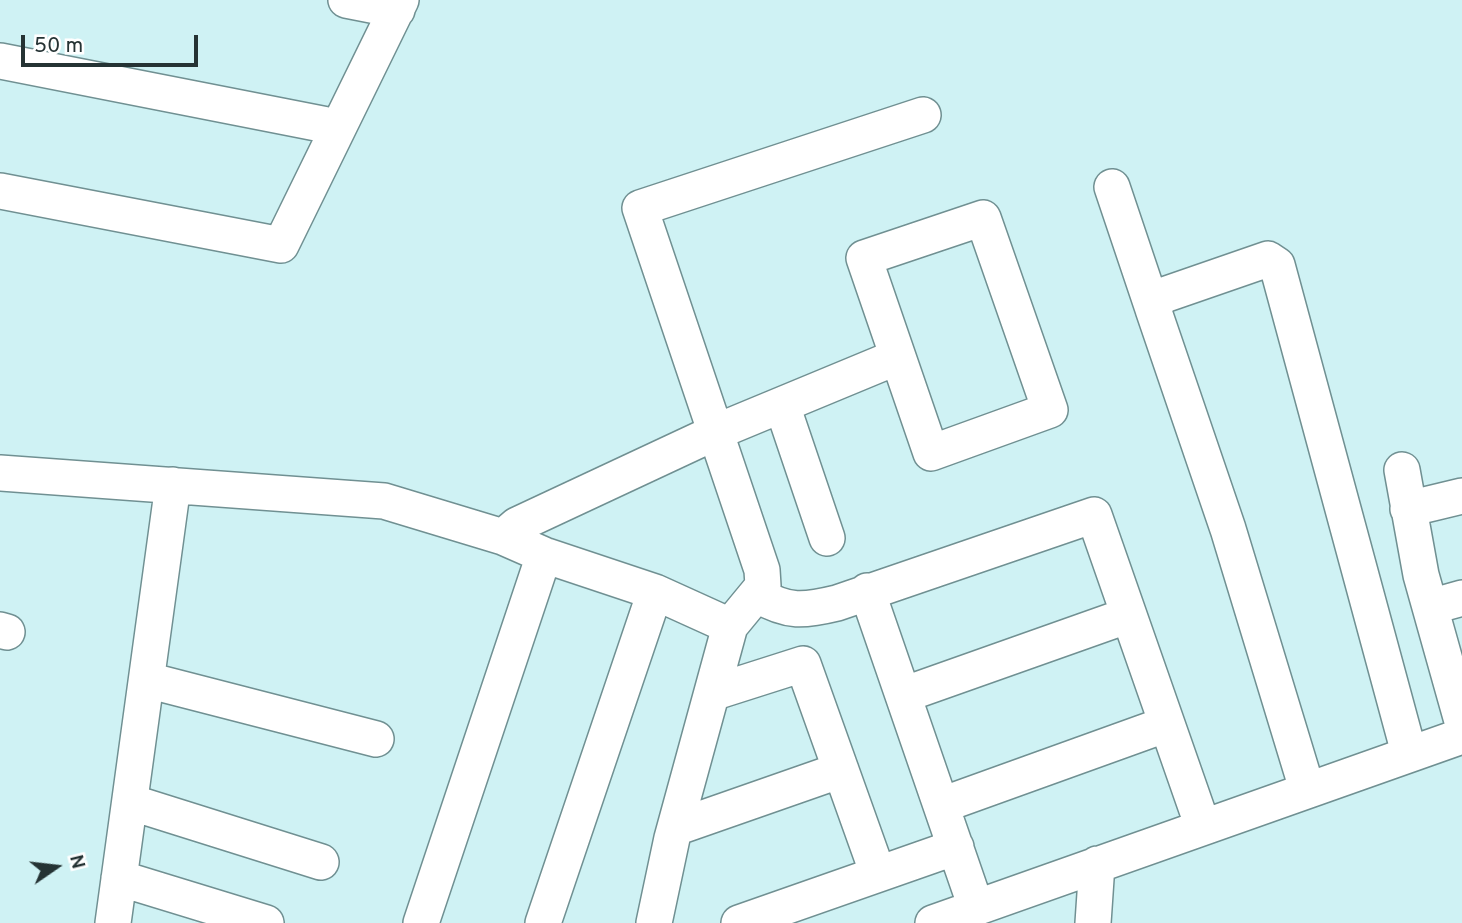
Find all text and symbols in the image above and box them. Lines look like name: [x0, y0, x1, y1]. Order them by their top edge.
scale bar: [24, 21, 201, 65]
text: 50 m: [34, 33, 83, 60]
north arrow: [21, 832, 91, 902]
text: N: [63, 852, 90, 871]

